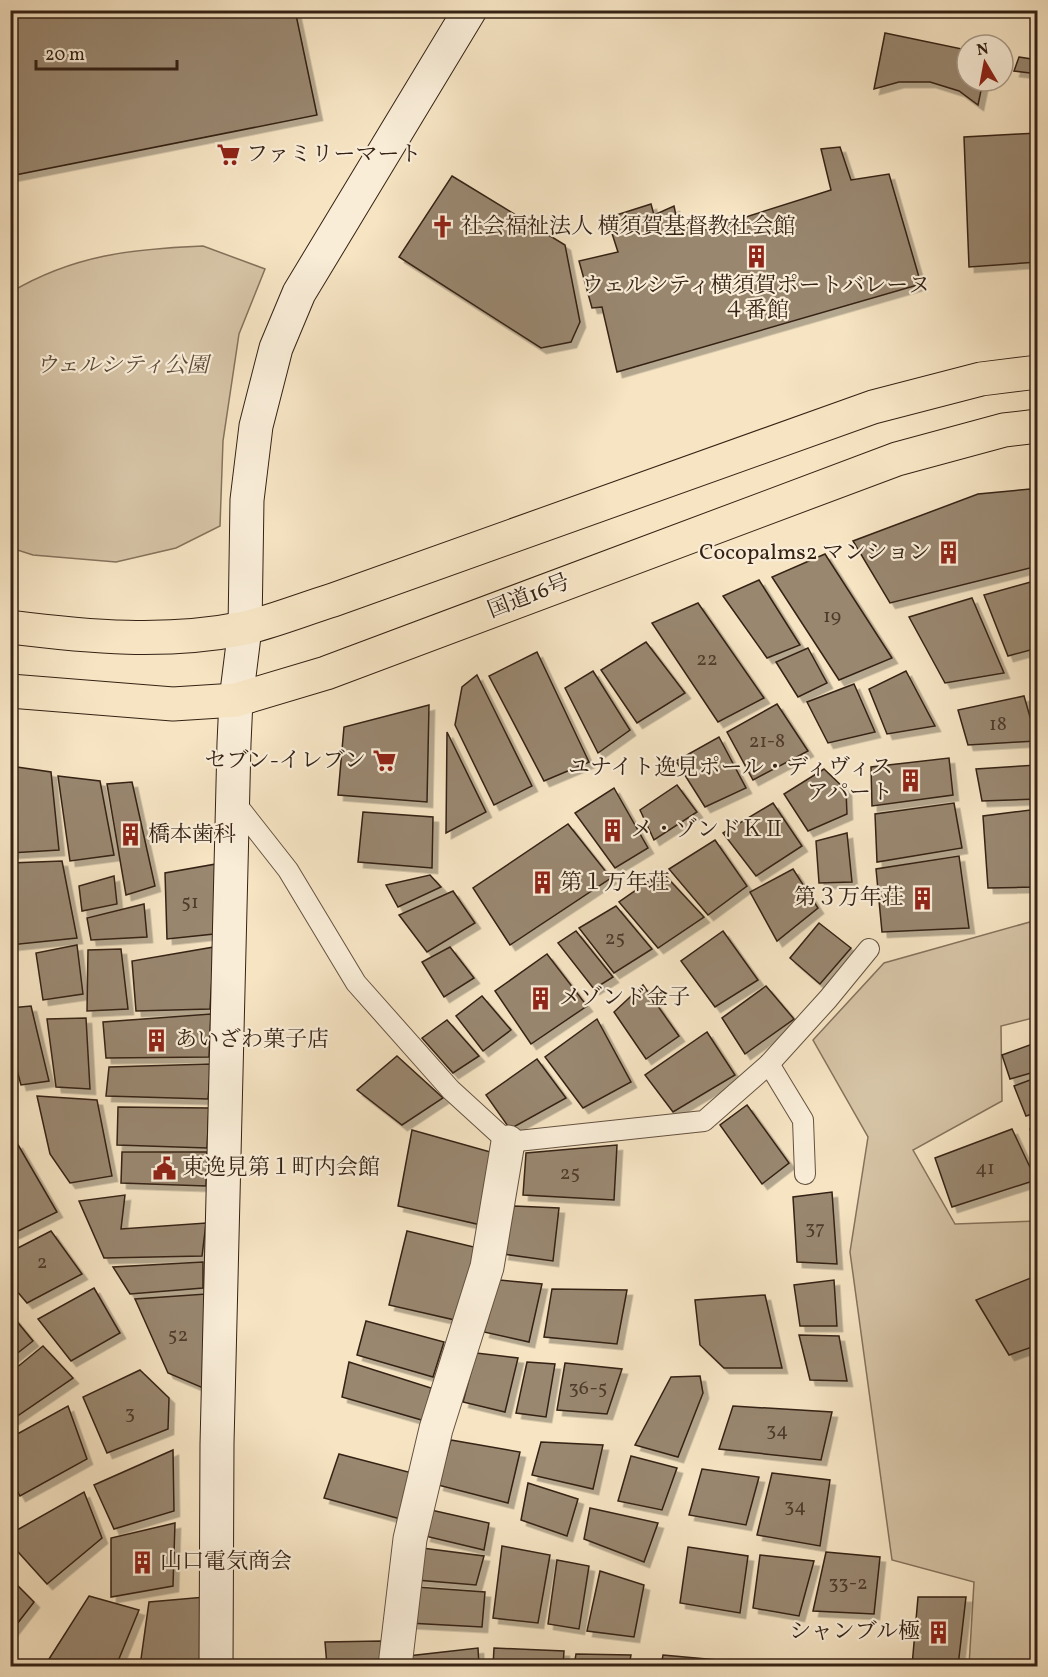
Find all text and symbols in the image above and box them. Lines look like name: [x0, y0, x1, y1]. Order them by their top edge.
scale bar: [36, 33, 177, 71]
north arrow: [955, 33, 1015, 93]
text: N: [975, 38, 991, 62]
text: 20 m: [45, 43, 85, 68]
place label: ファミリーマート: [246, 140, 422, 171]
supermarket icon: ファミリーマート: [215, 142, 241, 168]
place label: 社会福祉法人 横須賀基督教社会館: [461, 212, 795, 243]
church icon: 社会福祉法人 横須賀基督教社会館: [430, 214, 456, 240]
building icon: ウェルシティ横須賀ポートバレーヌ ４番館: [743, 244, 769, 270]
place label: ウェルシティ横須賀ポートバレーヌ ４番館: [582, 271, 930, 327]
park label: ウェルシティ公園: [36, 351, 211, 382]
place label: Cocopalms2 マンション: [699, 538, 931, 569]
building icon: Cocopalms2 マンション: [936, 540, 962, 566]
street label: 国道16号: [483, 567, 575, 627]
house number: 19: [823, 603, 841, 631]
house number: 22: [696, 646, 718, 674]
house number: 18: [989, 711, 1007, 739]
house number: 21-8: [749, 728, 785, 756]
place label: セブン-イレブン: [205, 746, 366, 777]
supermarket icon: セブン-イレブン: [371, 748, 397, 774]
place label: ユナイト逸見ポール・ディヴィス アパート: [568, 753, 893, 809]
building icon: ユナイト逸見ポール・ディヴィス アパート: [898, 768, 924, 794]
place label: メ・ゾンドＫⅡ: [631, 815, 785, 846]
building icon: メ・ゾンドＫⅡ: [600, 817, 626, 843]
place label: 橋本歯科: [148, 820, 236, 851]
building icon: 橋本歯科: [117, 822, 143, 848]
place label: 第１万年荘: [560, 868, 670, 899]
building icon: 第１万年荘: [529, 870, 555, 896]
place label: 第３万年荘: [794, 883, 904, 914]
building icon: 第３万年荘: [909, 885, 935, 911]
house number: 51: [181, 889, 199, 917]
house number: 25: [605, 925, 625, 953]
place label: メゾンド金子: [559, 983, 690, 1014]
building icon: メゾンド金子: [528, 985, 554, 1011]
place label: あいざわ菓子店: [175, 1025, 329, 1056]
building icon: あいざわ菓子店: [144, 1027, 170, 1053]
place label: 東逸見第１町内会館: [182, 1153, 380, 1184]
public building icon: 東逸見第１町内会館: [151, 1155, 177, 1181]
house number: 41: [975, 1155, 995, 1183]
house number: 25: [560, 1160, 580, 1188]
house number: 37: [805, 1215, 825, 1243]
house number: 2: [37, 1249, 47, 1277]
house number: 52: [168, 1322, 188, 1350]
house number: 36-5: [569, 1375, 607, 1403]
house number: 3: [125, 1400, 135, 1428]
house number: 34: [766, 1417, 788, 1445]
house number: 34: [784, 1493, 806, 1521]
place label: 山口電気商会: [160, 1547, 292, 1578]
building icon: 山口電気商会: [129, 1549, 155, 1575]
house number: 33-2: [828, 1570, 868, 1598]
place label: シャンブル極: [789, 1617, 920, 1648]
building icon: シャンブル極: [925, 1619, 951, 1645]

